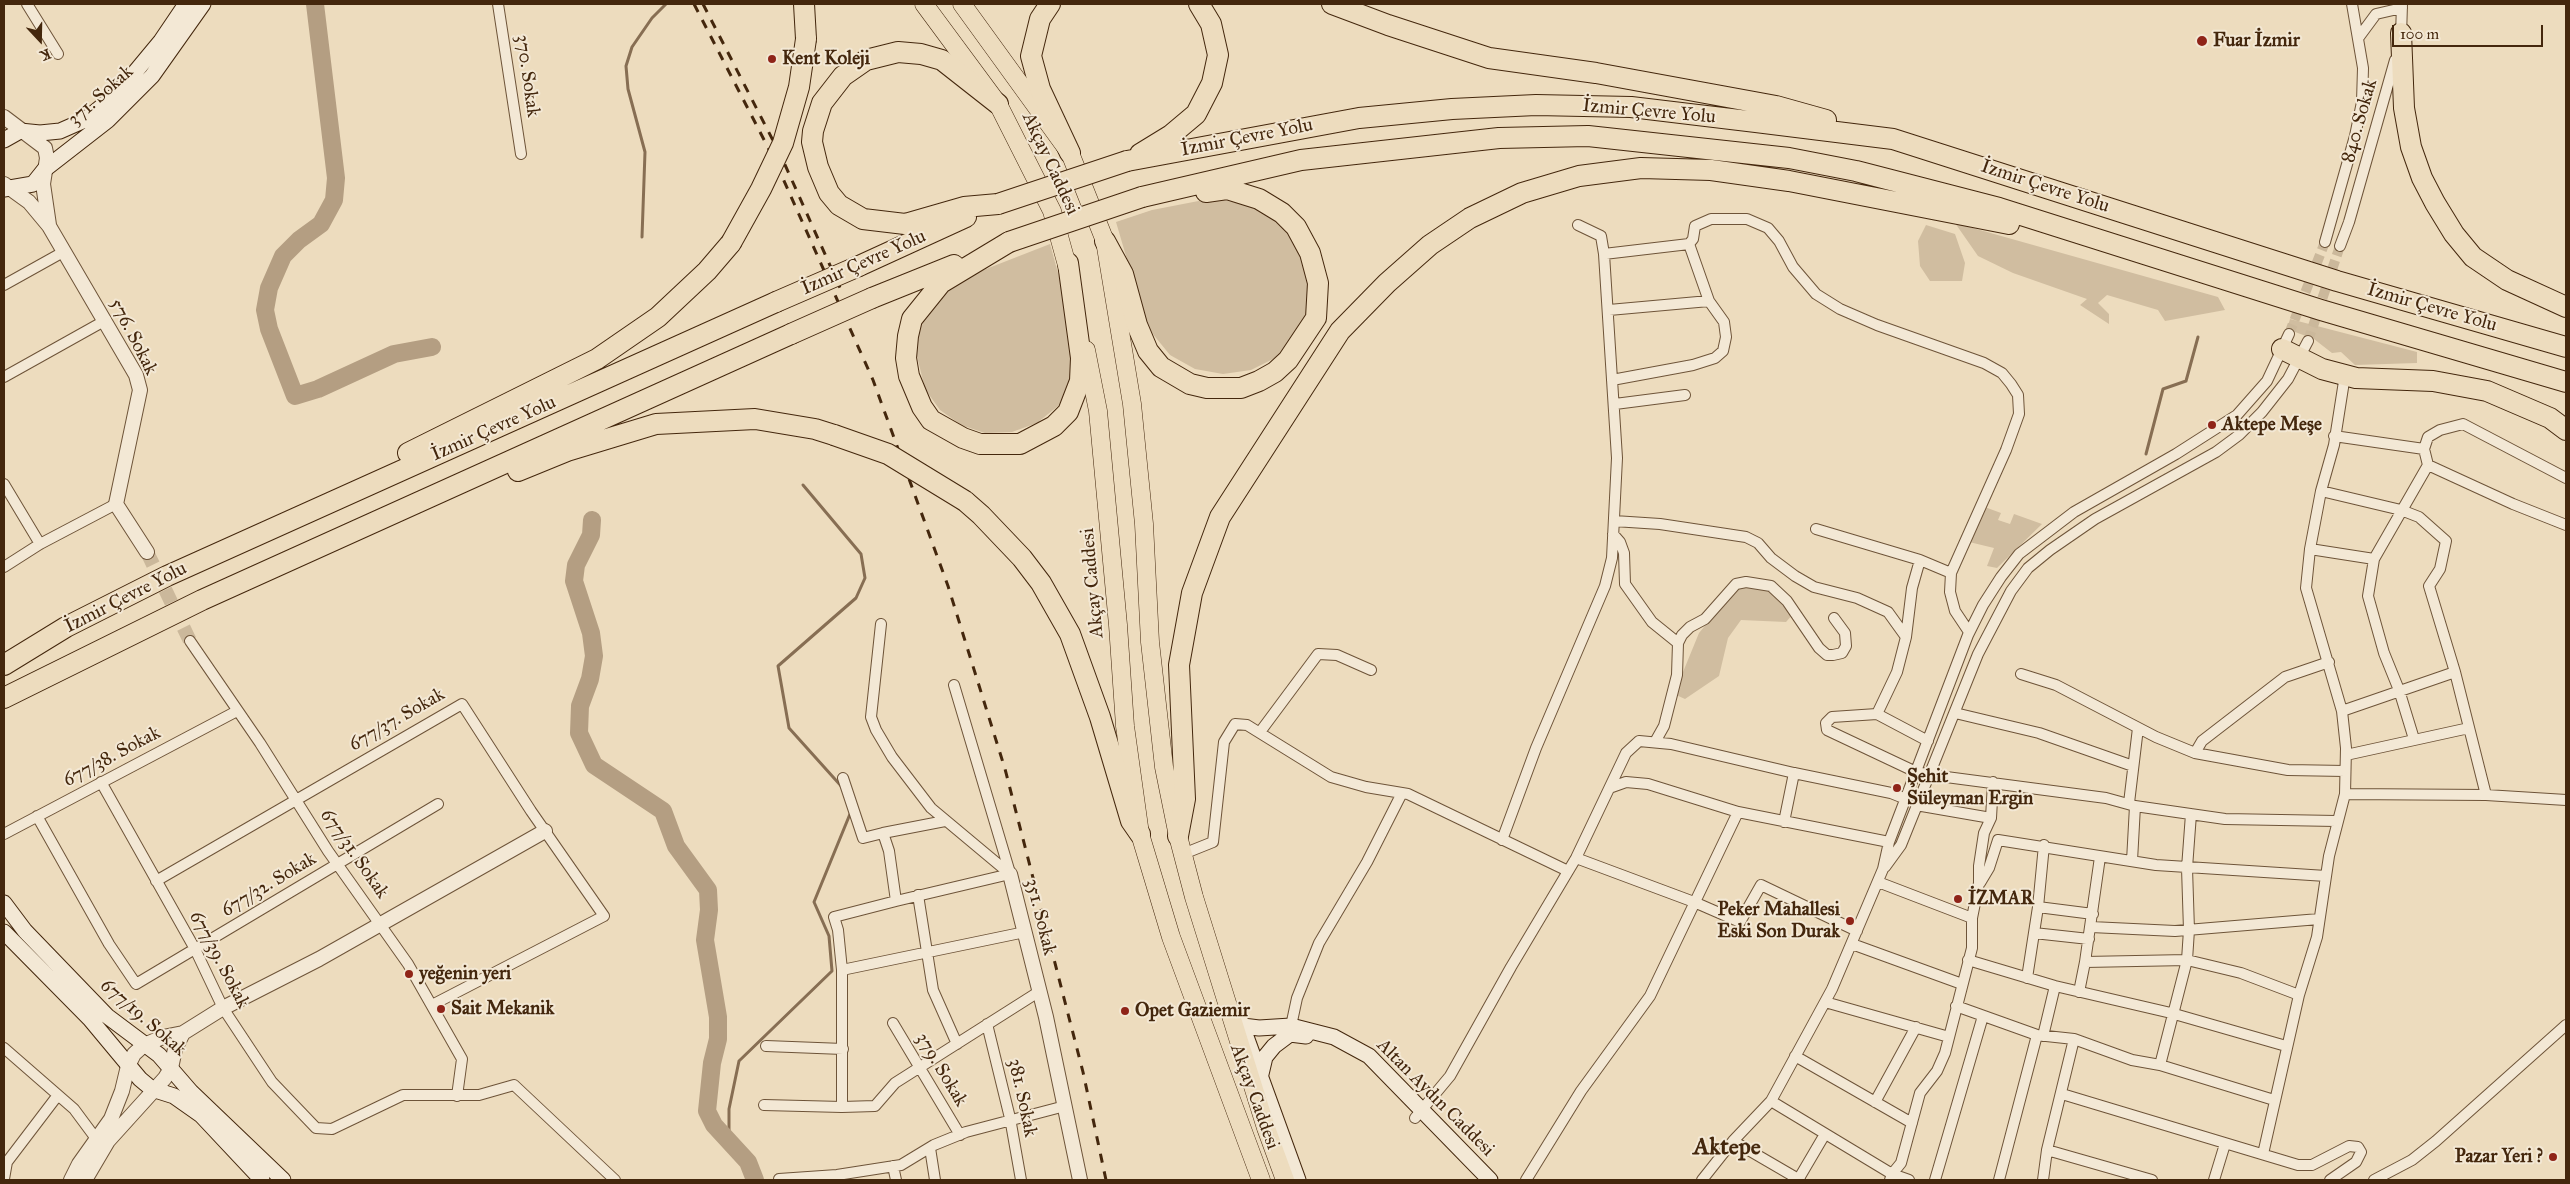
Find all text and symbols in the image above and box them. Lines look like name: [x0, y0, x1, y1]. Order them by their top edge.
north arrow: [15, 15, 65, 65]
scale bar: [2395, 15, 2546, 47]
text: 100 m: [2400, 25, 2439, 43]
place label: Fuar İzmir: [2213, 30, 2300, 52]
street label: 370. Sokak: [510, 33, 544, 119]
marker: Fuar İzmir: [2195, 34, 2209, 48]
text: K: [38, 45, 53, 64]
place label: Kent Koleji: [782, 48, 870, 70]
marker: Kent Koleji: [766, 53, 778, 65]
street label: 371. Sokak: [64, 61, 138, 131]
street label: 840. Sokak: [2337, 77, 2383, 165]
street label: İzmir Çevre Yolu: [1581, 95, 1717, 129]
street label: Akçay Caddesi: [1016, 109, 1084, 219]
street label: İzmir Çevre Yolu: [1179, 114, 1315, 162]
street label: İzmir Çevre Yolu: [1978, 155, 2112, 219]
street label: İzmir Çevre Yolu: [798, 225, 930, 301]
street label: İzmir Çevre Yolu: [2365, 279, 2499, 337]
street label: 576. Sokak: [104, 295, 162, 379]
street label: İzmir Çevre Yolu: [428, 391, 560, 467]
place label: Aktepe Meşe: [2222, 414, 2322, 436]
marker: Aktepe Meşe: [2206, 419, 2218, 431]
street label: Akçay Caddesi: [1077, 527, 1109, 639]
street label: İzmir Çevre Yolu: [61, 557, 191, 639]
street label: 677/37. Sokak: [345, 683, 449, 757]
street label: 677/38. Sokak: [59, 722, 165, 792]
place label: Şehit Süleyman Ergin: [1907, 766, 2033, 810]
marker: Şehit Süleyman Ergin: [1891, 782, 1903, 794]
street label: 677/31. Sokak: [315, 805, 393, 903]
street label: 677/32. Sokak: [217, 848, 321, 922]
street label: 351. Sokak: [1019, 876, 1061, 958]
place label: İZMAR: [1968, 888, 2034, 910]
marker: İZMAR: [1952, 893, 1964, 905]
place label: Peker Mahallesi Eski Son Durak: [1717, 899, 1840, 943]
street label: 677/39. Sokak: [184, 907, 254, 1013]
marker: Peker Mahallesi Eski Son Durak: [1844, 915, 1856, 927]
place label: yeğenin yeri: [419, 963, 511, 985]
marker: yeğenin yeri: [403, 968, 415, 980]
street label: 677/19. Sokak: [95, 974, 191, 1062]
place label: Sait Mekanik: [451, 998, 554, 1020]
place label: Opet Gaziemir: [1135, 1000, 1250, 1022]
marker: Sait Mekanik: [435, 1003, 447, 1015]
marker: Opet Gaziemir: [1119, 1005, 1131, 1017]
street label: 379. Sokak: [910, 1029, 972, 1111]
street label: Altan Aydın Caddesi: [1371, 1034, 1499, 1162]
street label: Akçay Caddesi: [1224, 1041, 1284, 1153]
street label: 381. Sokak: [1003, 1057, 1041, 1139]
district label: Aktepe: [1693, 1134, 1761, 1162]
place label: Pazar Yeri ?: [2455, 1146, 2543, 1168]
marker: Pazar Yeri ?: [2547, 1151, 2559, 1163]

